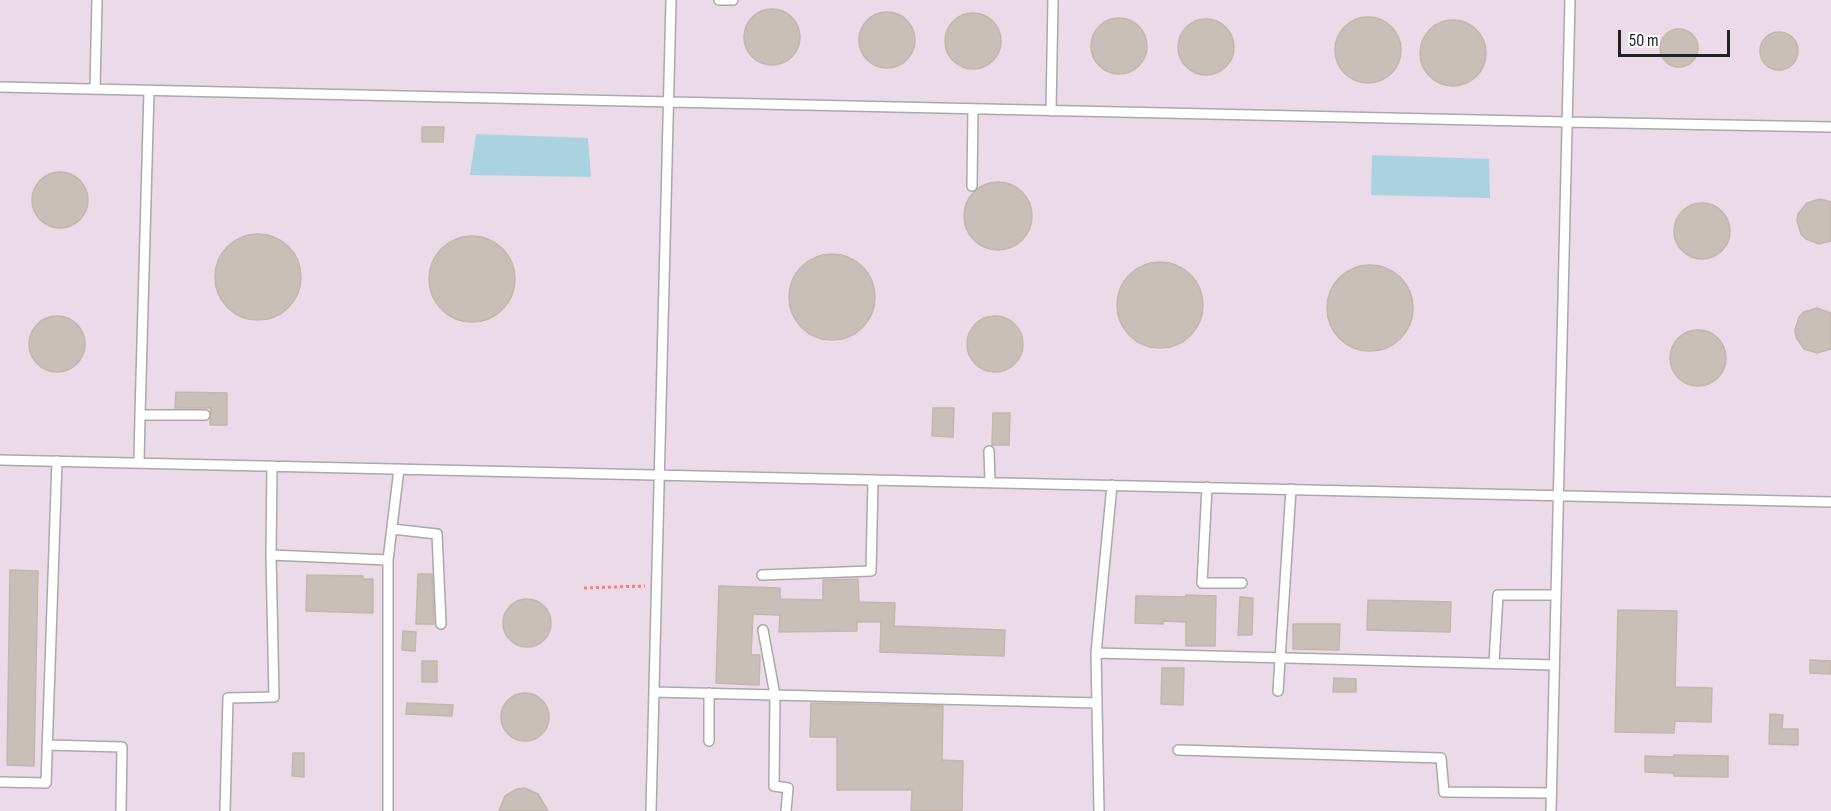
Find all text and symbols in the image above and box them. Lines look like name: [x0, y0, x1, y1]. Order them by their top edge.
scale bar: [1621, 18, 1734, 56]
text: 50 m: [1629, 30, 1659, 51]

